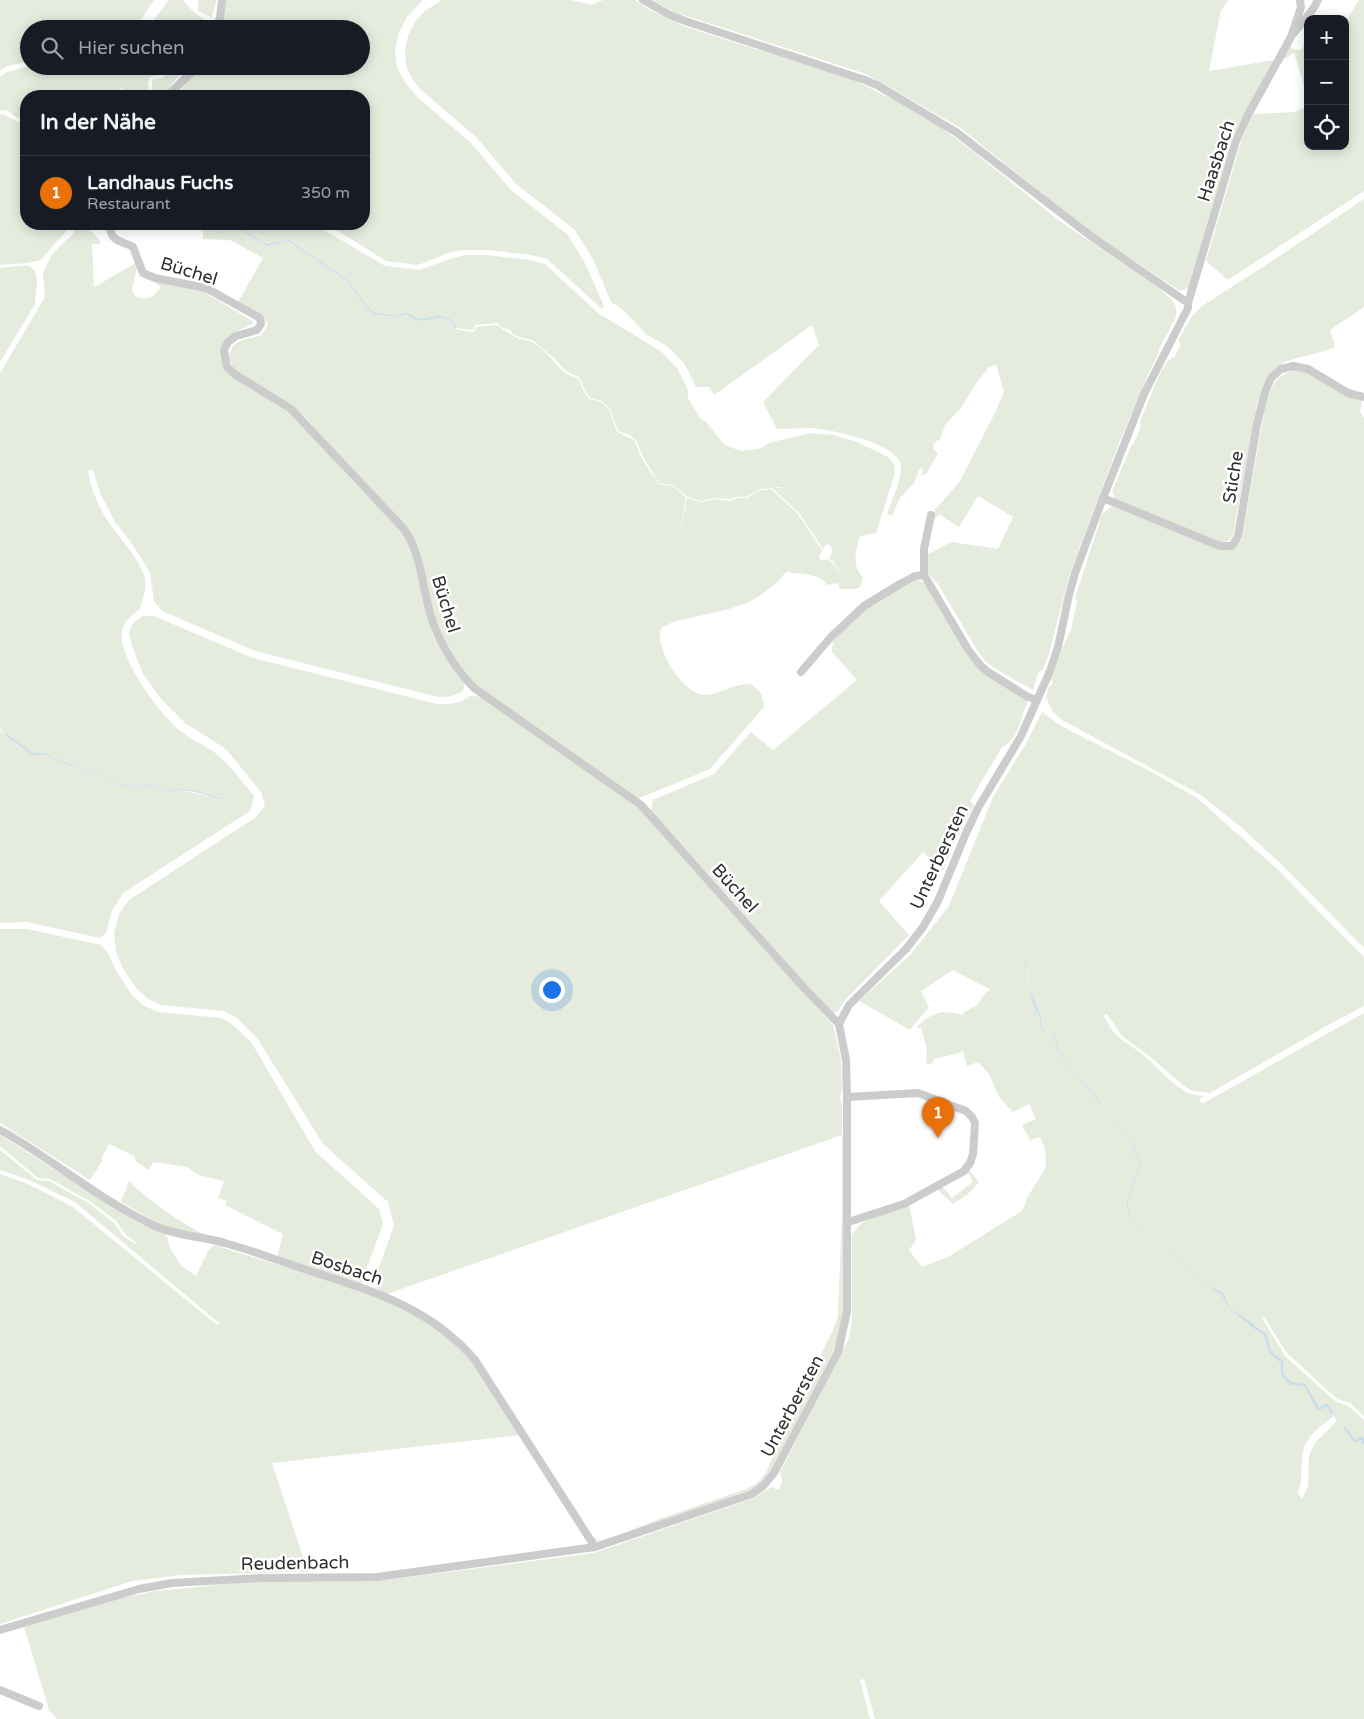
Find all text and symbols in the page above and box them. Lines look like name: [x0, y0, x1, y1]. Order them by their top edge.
map controls: [1304, 15, 1349, 150]
button: +: [1304, 15, 1349, 60]
search box: [20, 20, 370, 75]
icon: search: [38, 34, 66, 62]
text: Hier suchen: [78, 37, 185, 59]
button: −: [1304, 60, 1349, 105]
button: locate: [1304, 105, 1349, 150]
text: In der Nähe: [40, 110, 156, 135]
street label: Haasbach: [1192, 117, 1240, 205]
text: Landhaus Fuchs: [87, 172, 233, 194]
text: 1: [51, 183, 61, 203]
text: 350 m: [301, 183, 350, 203]
text: Restaurant: [87, 194, 171, 214]
street label: Büchel: [158, 252, 220, 290]
street label: Stiche: [1218, 449, 1248, 505]
street label: Büchel: [427, 573, 465, 635]
street label: Unterbersten: [905, 801, 973, 913]
street label: Büchel: [707, 859, 763, 917]
your location: [539, 977, 565, 1003]
pin: 1: [922, 1097, 954, 1138]
street label: Bosbach: [308, 1246, 386, 1290]
street label: Unterbersten: [756, 1351, 828, 1461]
street label: Reudenbach: [241, 1551, 349, 1575]

